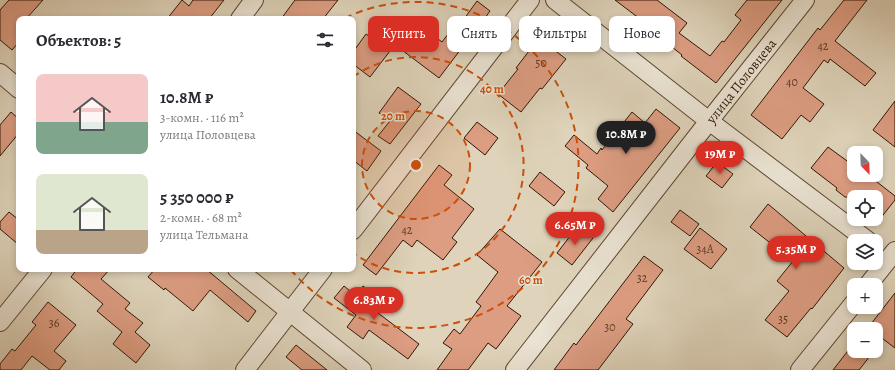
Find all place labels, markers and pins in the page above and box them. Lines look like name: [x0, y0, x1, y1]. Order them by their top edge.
pin: 10.8M ₽: [589, 121, 663, 155]
pin: 19M ₽: [692, 141, 748, 175]
centre of rings: [409, 158, 423, 172]
pin: 6.65M ₽: [538, 212, 612, 246]
pin: 5.35M ₽: [759, 236, 833, 270]
pin: 6.83M ₽: [337, 287, 411, 321]

